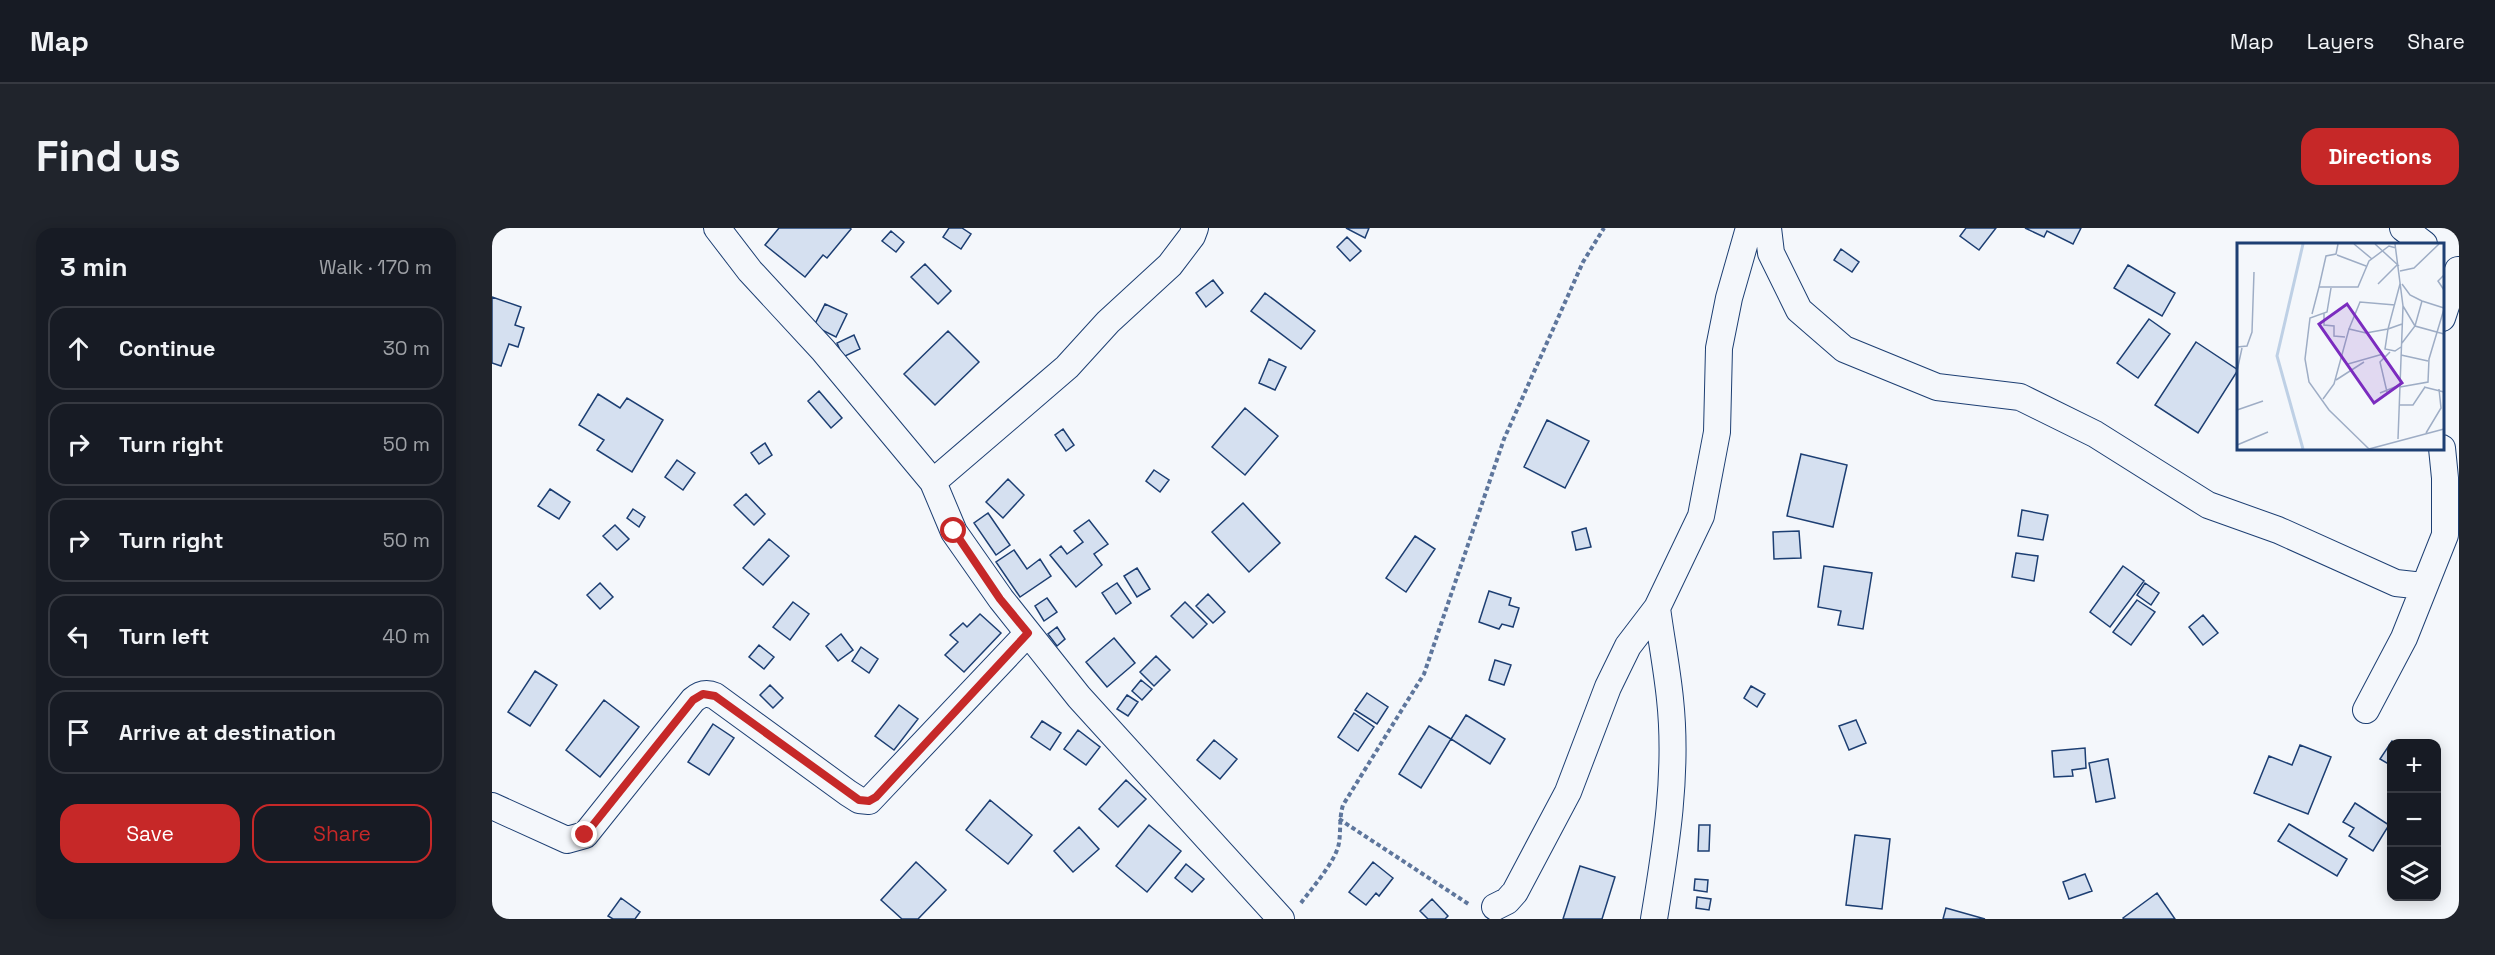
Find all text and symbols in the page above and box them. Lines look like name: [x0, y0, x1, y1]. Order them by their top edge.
text: Map: [30, 23, 89, 59]
text: Map: [2230, 28, 2274, 55]
text: Layers: [2307, 28, 2374, 55]
text: Share: [2407, 28, 2465, 55]
button: Directions: [2301, 128, 2459, 185]
text: Find us: [36, 130, 181, 183]
inset map: [2237, 243, 2444, 450]
text: 3 min: [60, 250, 128, 284]
text: Walk · 170 m: [319, 254, 432, 280]
icon: ahead: [62, 332, 95, 365]
text: Continue: [119, 334, 215, 362]
text: 30 m: [383, 335, 430, 361]
icon: right: [62, 428, 95, 461]
text: Turn right: [119, 430, 224, 458]
text: 50 m: [383, 431, 430, 457]
route start: [940, 517, 966, 543]
icon: right: [62, 524, 95, 557]
text: Turn right: [119, 526, 224, 554]
text: 50 m: [383, 527, 430, 553]
icon: left: [62, 620, 95, 653]
text: Turn left: [119, 622, 209, 650]
text: 40 m: [382, 623, 430, 649]
icon: arrive: [62, 716, 95, 749]
text: Arrive at destination: [119, 718, 336, 746]
map controls: [2387, 739, 2441, 901]
button: +: [2387, 739, 2441, 793]
button: −: [2387, 793, 2441, 847]
button: Save: [60, 804, 240, 863]
button: Share: [252, 804, 432, 863]
route end: [571, 821, 597, 847]
button: layers: [2387, 847, 2441, 901]

